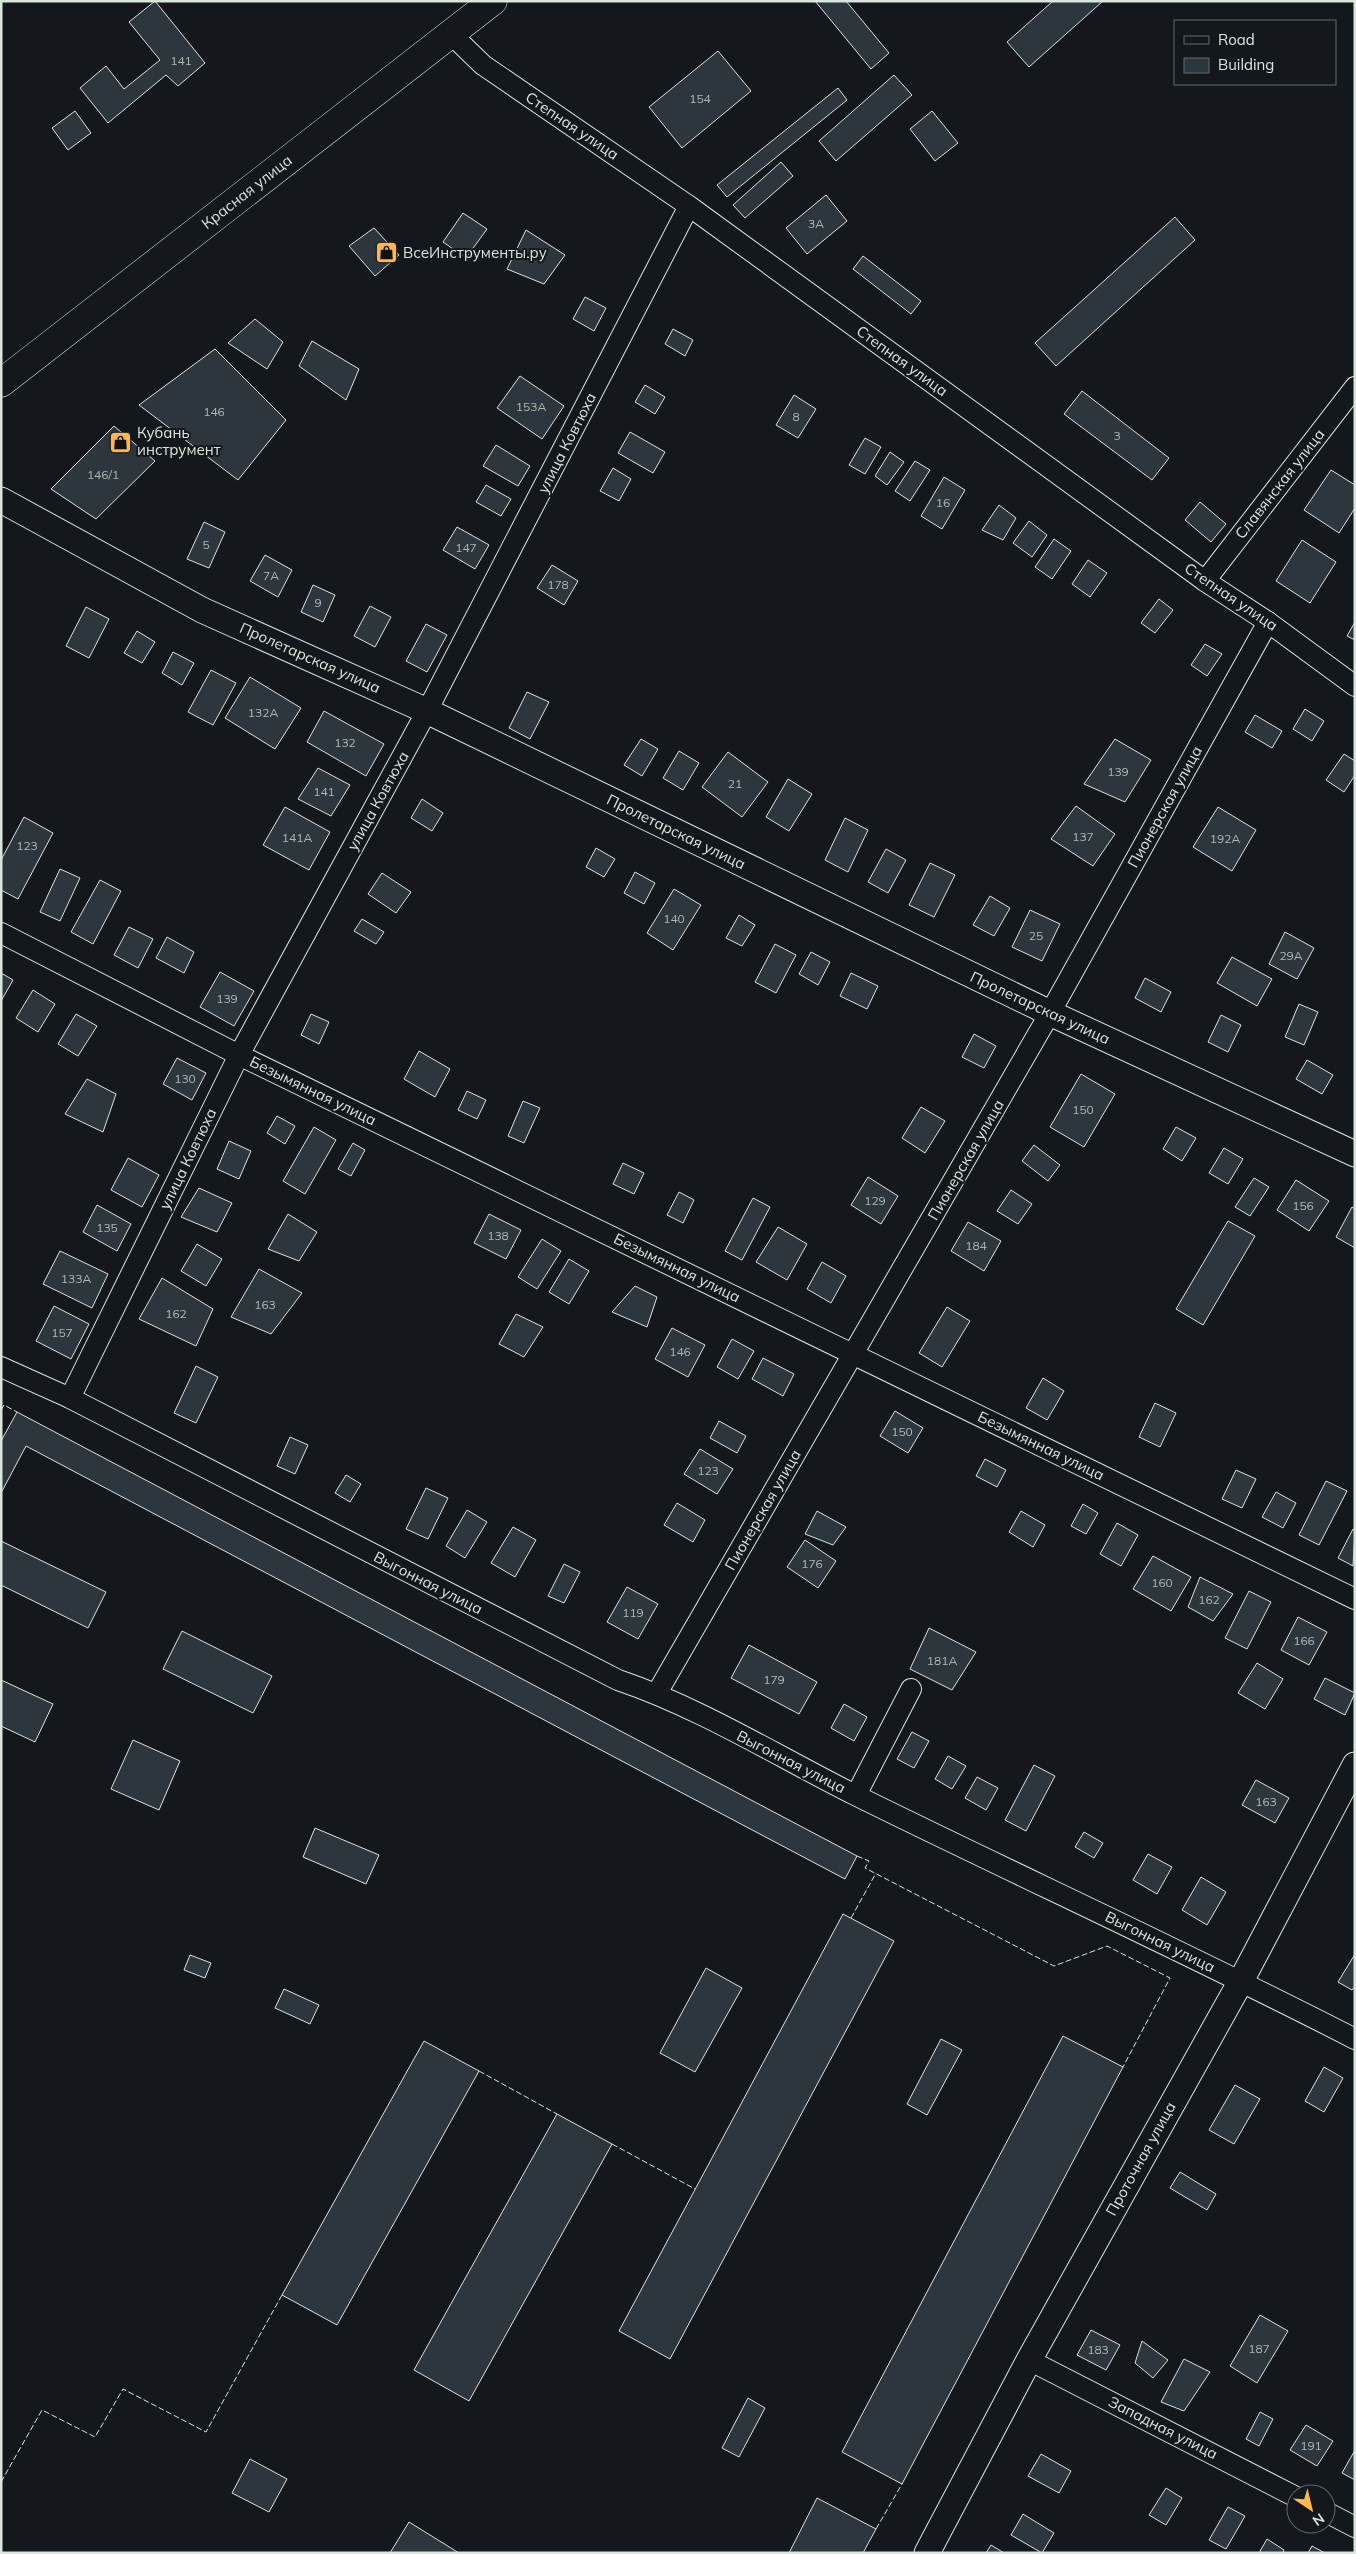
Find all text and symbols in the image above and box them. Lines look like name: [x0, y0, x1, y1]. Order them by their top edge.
legend: [1174, 20, 1336, 85]
text: Road: [1218, 30, 1255, 49]
house number: 141: [170, 53, 192, 68]
text: Building: [1218, 55, 1274, 74]
street label: Степная улица: [522, 87, 622, 164]
house number: 154: [689, 91, 711, 106]
street label: Красная улица: [198, 150, 296, 233]
house number: 3А: [808, 216, 824, 231]
shop icon: ВсеИнструменты.ру: [375, 241, 399, 265]
place label: ВсеИнструменты.ру: [403, 243, 547, 262]
street label: Степная улица: [853, 321, 952, 400]
street label: улица Ковтюха: [533, 389, 600, 496]
house number: 153А: [516, 399, 546, 414]
house number: 146: [203, 404, 225, 419]
house number: 8: [792, 409, 800, 424]
place label: Кубань инструмент: [137, 423, 221, 459]
street label: Славянская улица: [1231, 425, 1328, 543]
house number: 3: [1113, 428, 1121, 443]
shop icon: Кубань инструмент: [109, 430, 133, 454]
house number: 146/1: [87, 467, 119, 482]
house number: 16: [936, 495, 950, 510]
house number: 5: [202, 537, 210, 552]
house number: 147: [455, 540, 477, 555]
street label: Степная улица: [1181, 558, 1281, 635]
house number: 7А: [263, 568, 279, 583]
house number: 178: [547, 577, 569, 592]
house number: 9: [314, 595, 322, 610]
street label: Пролетарская улица: [237, 618, 384, 697]
house number: 132А: [248, 705, 278, 720]
house number: 132: [334, 735, 356, 750]
street label: Пионерская улица: [1123, 743, 1206, 871]
street label: улица Ковтюха: [343, 748, 413, 854]
house number: 139: [1107, 764, 1129, 779]
house number: 21: [728, 776, 742, 791]
house number: 141: [313, 784, 335, 799]
street label: Пролетарская улица: [604, 790, 749, 873]
house number: 137: [1072, 829, 1094, 844]
house number: 141А: [282, 830, 312, 845]
house number: 192А: [1210, 831, 1240, 846]
house number: 123: [16, 838, 38, 853]
house number: 140: [663, 911, 685, 926]
house number: 25: [1029, 928, 1043, 943]
house number: 29А: [1279, 948, 1303, 963]
street label: Пролетарская улица: [967, 967, 1113, 1048]
house number: 139: [216, 991, 238, 1006]
street label: Безымянная улица: [247, 1052, 380, 1129]
house number: 130: [174, 1071, 196, 1086]
street label: Пионерская улица: [923, 1096, 1008, 1223]
house number: 150: [1072, 1102, 1094, 1117]
street label: улица Ковтюха: [155, 1105, 220, 1213]
house number: 129: [864, 1193, 886, 1208]
house number: 156: [1292, 1198, 1314, 1213]
house number: 135: [96, 1220, 118, 1235]
house number: 138: [487, 1228, 509, 1243]
street label: Безымянная улица: [611, 1229, 744, 1306]
house number: 184: [965, 1238, 987, 1253]
house number: 133А: [61, 1271, 91, 1286]
house number: 163: [254, 1297, 276, 1312]
house number: 162: [165, 1306, 187, 1321]
house number: 157: [51, 1325, 73, 1340]
house number: 146: [669, 1344, 691, 1359]
street label: Безымянная улица: [975, 1407, 1108, 1484]
house number: 150: [891, 1424, 913, 1439]
street label: Пионерская улица: [720, 1446, 805, 1573]
house number: 123: [697, 1463, 719, 1478]
street label: Выгонная улица: [371, 1547, 486, 1618]
house number: 176: [801, 1556, 823, 1571]
house number: 160: [1151, 1575, 1173, 1590]
house number: 162: [1198, 1592, 1220, 1607]
house number: 119: [622, 1605, 644, 1620]
house number: 166: [1293, 1633, 1315, 1648]
house number: 181А: [927, 1653, 957, 1668]
house number: 179: [763, 1672, 785, 1687]
street label: Выгонная улица: [734, 1726, 849, 1797]
house number: 163: [1255, 1794, 1277, 1809]
street label: Выгонная улица: [1102, 1907, 1218, 1976]
street label: Проточная улица: [1101, 2098, 1180, 2219]
house number: 187: [1248, 2341, 1270, 2356]
house number: 183: [1087, 2342, 1109, 2357]
street label: Западная улица: [1105, 2392, 1221, 2463]
house number: 191: [1300, 2438, 1322, 2453]
north arrow: [1286, 2484, 1336, 2534]
text: N: [1309, 2509, 1328, 2530]

